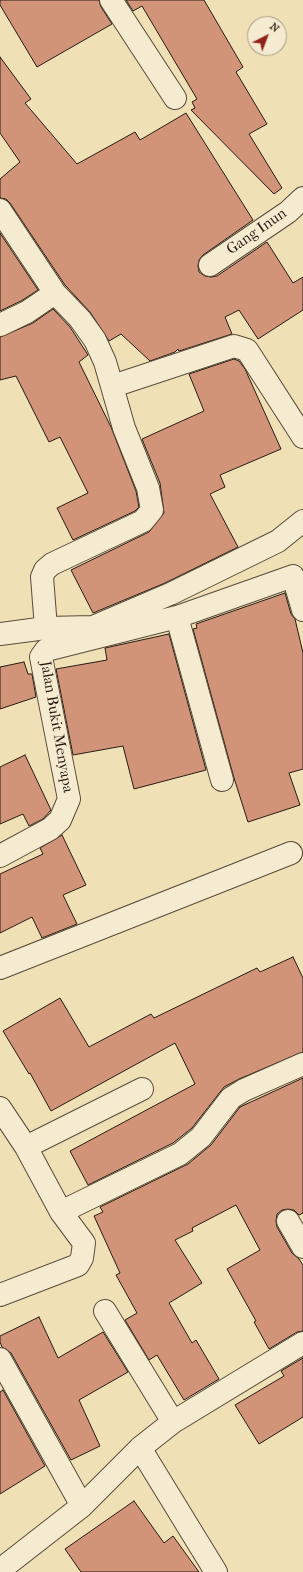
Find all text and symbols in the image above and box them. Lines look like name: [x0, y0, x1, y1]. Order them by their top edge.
north arrow: [247, 16, 287, 56]
text: N: [267, 20, 282, 35]
street label: Gang Inun: [224, 205, 290, 259]
street label: Jalan Bukit Menyapa: [36, 660, 76, 794]

